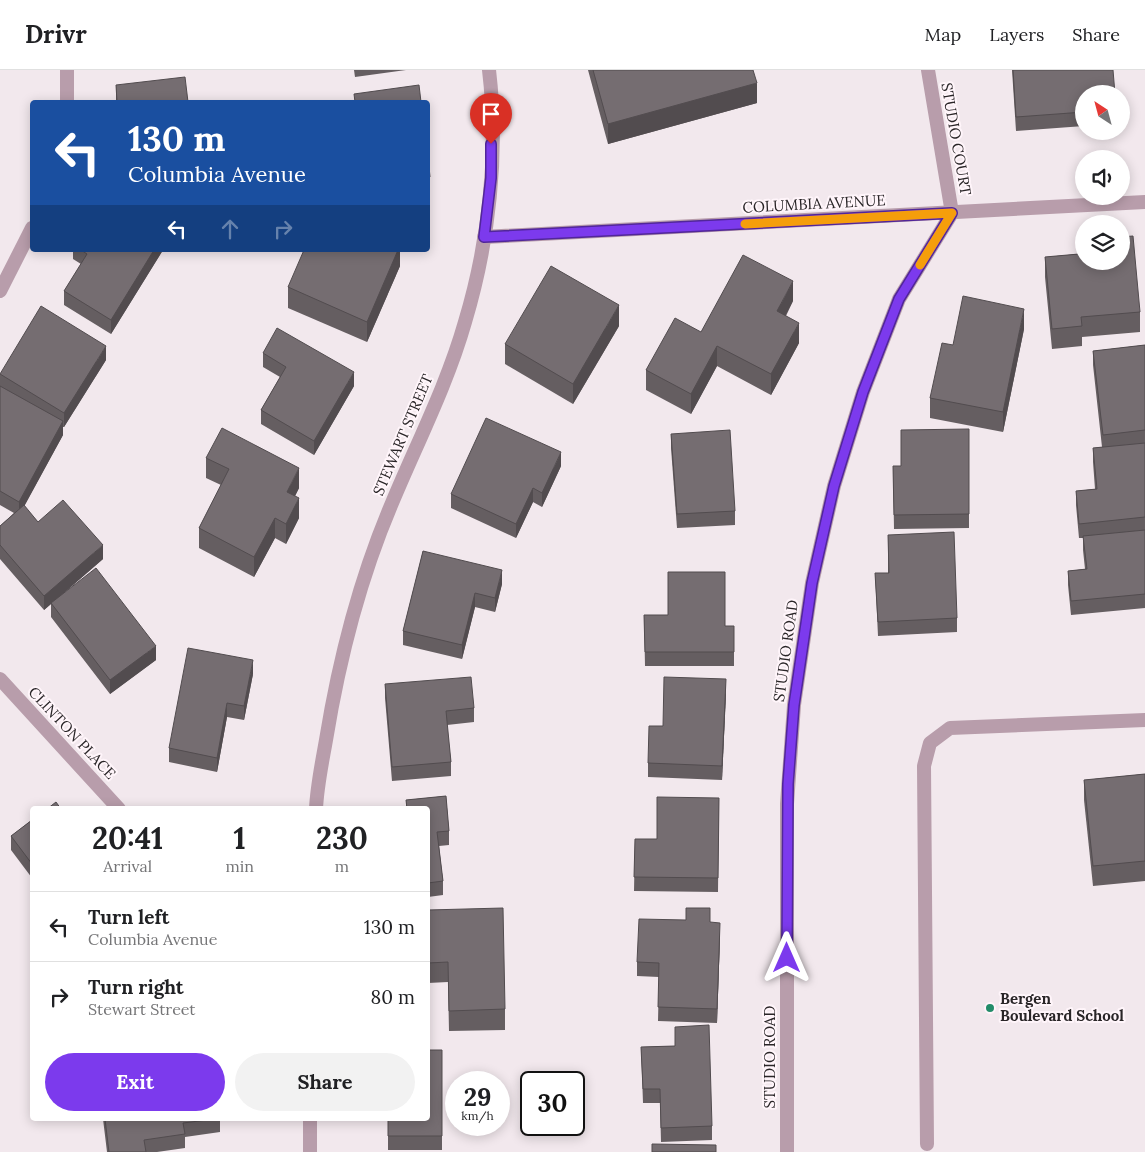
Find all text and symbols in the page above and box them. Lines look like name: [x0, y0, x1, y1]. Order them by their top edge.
text: Drivr: [25, 19, 87, 50]
text: Map: [925, 23, 961, 46]
text: Layers: [989, 23, 1044, 46]
text: Share: [1072, 23, 1120, 46]
street label: STUDIO COURT: [937, 81, 976, 197]
north arrow: [1075, 85, 1130, 140]
map controls: [1075, 85, 1130, 270]
pin: [470, 93, 512, 144]
icon: arrive: [477, 100, 505, 128]
text: 130 m: [128, 116, 225, 161]
icon: left: [45, 120, 110, 185]
button: sound: [1075, 150, 1130, 205]
text: Columbia Avenue: [128, 160, 306, 188]
street label: COLUMBIA AVENUE: [742, 190, 886, 217]
icon: left: [163, 215, 191, 243]
icon: ahead: [216, 215, 244, 243]
icon: right: [269, 215, 297, 243]
button: layers: [1075, 215, 1130, 270]
street label: STEWART STREET: [368, 371, 437, 498]
street label: STUDIO ROAD: [769, 599, 802, 703]
street label: CLINTON PLACE: [25, 683, 120, 783]
text: 20:41: [92, 819, 163, 857]
text: 1: [234, 819, 246, 857]
text: 230: [316, 819, 368, 857]
text: Arrival: [103, 856, 152, 876]
text: min: [225, 856, 254, 876]
text: m: [335, 856, 349, 876]
text: Turn left: [88, 905, 169, 929]
icon: left: [45, 913, 73, 941]
text: 130 m: [364, 915, 415, 939]
text: Columbia Avenue: [88, 929, 217, 949]
position arrow: [760, 931, 812, 983]
text: Turn right: [88, 975, 184, 999]
icon: right: [45, 983, 73, 1011]
text: 80 m: [371, 985, 415, 1009]
place label: Bergen Boulevard School: [1000, 989, 1124, 1025]
text: Stewart Street: [88, 999, 196, 1019]
marker: Bergen Boulevard School: [984, 1002, 996, 1014]
street label: STUDIO ROAD: [760, 1006, 779, 1108]
button: Exit: [45, 1053, 225, 1111]
button: Share: [235, 1053, 415, 1111]
speed limit sign: 30: [520, 1071, 585, 1136]
text: 29: [464, 1081, 491, 1113]
text: km/h: [461, 1108, 494, 1123]

